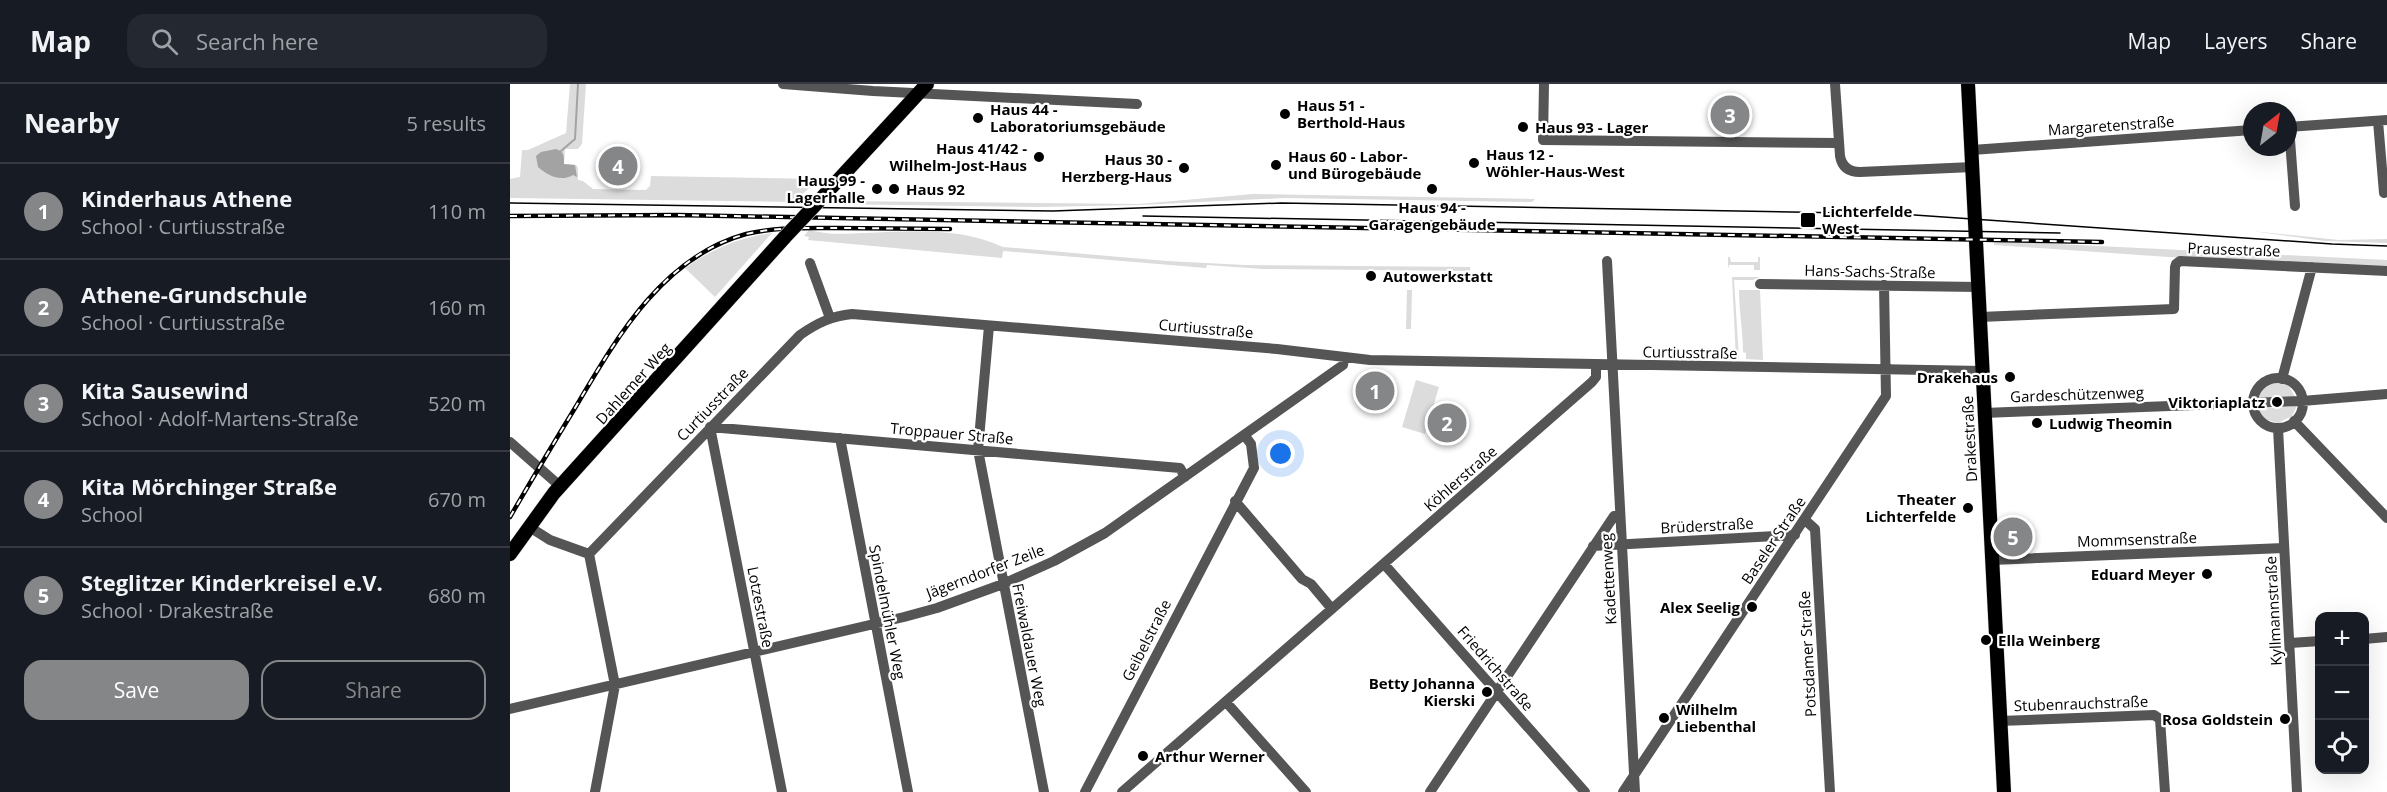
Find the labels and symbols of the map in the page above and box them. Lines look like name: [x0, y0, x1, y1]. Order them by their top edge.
pin: 3: [1710, 93, 1750, 138]
place label: Haus 51 - Berthold-Haus: [1297, 95, 1405, 132]
place label: Haus 44 - Laboratoriumsgebäude: [990, 99, 1166, 136]
north arrow: [2243, 102, 2297, 156]
marker: Haus 51 - Berthold-Haus: [1278, 107, 1292, 121]
marker: Haus 44 - Laboratoriumsgebäude: [971, 111, 985, 125]
street label: Margaretenstraße: [2047, 111, 2175, 139]
place label: Haus 93 - Lager: [1535, 117, 1648, 137]
marker: Haus 93 - Lager: [1516, 120, 1530, 134]
place label: Haus 41/42 - Wilhelm-Jost-Haus: [890, 138, 1027, 175]
pin: 4: [598, 144, 638, 188]
place label: Haus 12 - Wöhler-Haus-West: [1486, 144, 1625, 181]
place label: Haus 60 - Labor- und Bürogebäude: [1288, 146, 1421, 183]
place label: Haus 30 - Herzberg-Haus: [1061, 149, 1172, 186]
marker: Haus 41/42 - Wilhelm-Jost-Haus: [1032, 150, 1046, 164]
marker: Haus 12 - Wöhler-Haus-West: [1467, 156, 1481, 170]
marker: Haus 60 - Labor- und Bürogebäude: [1269, 158, 1283, 172]
marker: Haus 30 - Herzberg-Haus: [1177, 161, 1191, 175]
place label: Haus 99 - Lagerhalle: [786, 170, 865, 207]
place label: Haus 92: [906, 179, 965, 199]
marker: Haus 99 - Lagerhalle: [870, 182, 884, 196]
marker: Haus 92: [887, 182, 901, 196]
marker: Haus 94 - Garagengebäude: [1425, 182, 1439, 196]
place label: Haus 94 - Garagengebäude: [1368, 197, 1496, 234]
place label: Lichterfelde West: [1822, 201, 1913, 238]
marker: Lichterfelde West: [1799, 211, 1817, 229]
street label: Prausestraße: [2187, 237, 2281, 261]
street label: Hans-Sachs-Straße: [1804, 260, 1936, 282]
place label: Autowerkstatt: [1383, 266, 1493, 286]
marker: Autowerkstatt: [1364, 269, 1378, 283]
street label: Curtiusstraße: [1158, 314, 1254, 342]
street label: Dahlemer Weg: [591, 338, 675, 428]
street label: Curtiusstraße: [1642, 341, 1738, 363]
street label: Curtiusstraße: [672, 363, 752, 445]
place label: Drakehaus: [1917, 367, 1998, 387]
pin: 1: [1356, 368, 1394, 414]
marker: Drakehaus: [2003, 370, 2017, 384]
street label: Gardeschützenweg: [2010, 382, 2144, 406]
place label: Viktoriaplatz: [2168, 392, 2265, 412]
street label: Drakestraße: [1957, 395, 1981, 483]
marker: Viktoriaplatz: [2270, 395, 2284, 409]
pin: 2: [1428, 400, 1466, 446]
place label: Ludwig Theomin: [2049, 413, 2172, 433]
marker: Ludwig Theomin: [2030, 416, 2044, 430]
street label: Troppauer Straße: [890, 418, 1014, 448]
your location: [1266, 439, 1295, 468]
street label: Köhlerstraße: [1419, 441, 1501, 515]
place label: Theater Lichterfelde: [1866, 489, 1956, 526]
street label: Baseler Straße: [1736, 492, 1810, 588]
marker: Theater Lichterfelde: [1961, 501, 1975, 515]
street label: Brüderstraße: [1660, 513, 1754, 537]
pin: 5: [1994, 514, 2032, 560]
street label: Mommsenstraße: [2077, 527, 2197, 551]
street label: Kadettenweg: [1596, 533, 1620, 625]
street label: Jägerndorfer Zeile: [921, 539, 1047, 603]
street label: Spindelmühler Weg: [865, 543, 911, 681]
street label: Kyllmannstraße: [2260, 556, 2286, 666]
place label: Eduard Meyer: [2091, 564, 2195, 584]
street label: Lotzestraße: [743, 565, 779, 649]
marker: Eduard Meyer: [2200, 567, 2214, 581]
street label: Freiwaldauer Weg: [1008, 582, 1052, 708]
street label: Potsdamer Straße: [1794, 590, 1820, 718]
street label: Geibelstraße: [1117, 596, 1175, 684]
place label: Alex Seelig: [1660, 597, 1741, 617]
marker: Alex Seelig: [1745, 600, 1759, 614]
street label: Friedrichstraße: [1454, 621, 1538, 715]
place label: Ella Weinberg: [1998, 630, 2100, 650]
marker: Ella Weinberg: [1979, 633, 1993, 647]
place label: Betty Johanna Kierski: [1369, 673, 1475, 710]
marker: Betty Johanna Kierski: [1480, 685, 1494, 699]
street label: Stubenrauchstraße: [2014, 691, 2148, 715]
place label: Wilhelm Liebenthal: [1676, 699, 1756, 736]
place label: Rosa Goldstein: [2162, 709, 2273, 729]
marker: Wilhelm Liebenthal: [1657, 711, 1671, 725]
marker: Rosa Goldstein: [2278, 712, 2292, 726]
place label: Arthur Werner: [1155, 746, 1265, 766]
marker: Arthur Werner: [1136, 749, 1150, 763]

